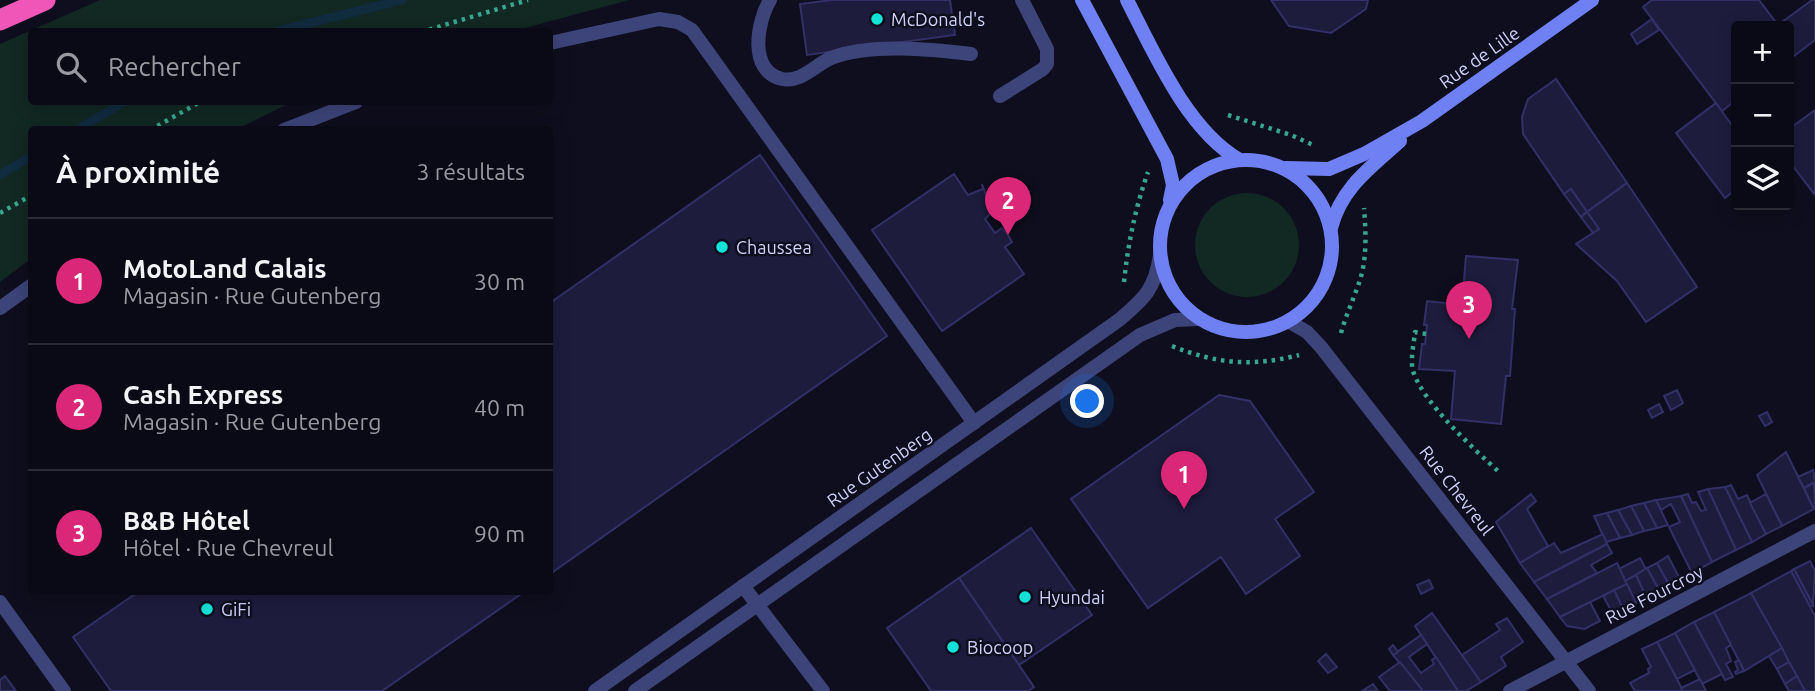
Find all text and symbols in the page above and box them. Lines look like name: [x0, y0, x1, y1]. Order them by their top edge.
place label: McDonald's: [891, 9, 985, 29]
marker: McDonald's: [869, 11, 885, 27]
map controls: [1731, 21, 1794, 210]
button: +: [1731, 21, 1794, 84]
street label: Rue de Lille: [1435, 22, 1523, 92]
search box: [28, 28, 553, 105]
icon: search: [52, 48, 90, 86]
text: Rechercher: [108, 52, 241, 81]
button: −: [1731, 84, 1794, 147]
button: layers: [1731, 147, 1794, 210]
text: À proximité: [56, 155, 220, 189]
text: 3 résultats: [416, 159, 525, 184]
pin: 2: [985, 177, 1031, 235]
place label: Chaussea: [736, 237, 812, 257]
marker: Chaussea: [714, 239, 730, 255]
text: MotoLand Calais: [123, 254, 327, 283]
text: 1: [73, 269, 85, 294]
text: 30 m: [474, 269, 525, 294]
pin: 3: [1446, 281, 1492, 339]
text: Magasin · Rue Gutenberg: [123, 283, 381, 308]
text: Cash Express: [123, 380, 283, 409]
your location: [1070, 384, 1104, 418]
text: 2: [73, 395, 85, 420]
text: 40 m: [474, 395, 525, 420]
text: Magasin · Rue Gutenberg: [123, 409, 381, 434]
street label: Rue Gutenberg: [823, 424, 935, 510]
street label: Rue Chevreul: [1416, 442, 1498, 539]
pin: 1: [1161, 451, 1207, 509]
text: B&B Hôtel: [123, 506, 250, 535]
text: 3: [73, 521, 85, 546]
text: 90 m: [474, 521, 525, 546]
text: Hôtel · Rue Chevreul: [123, 535, 334, 560]
street label: Rue Fourcroy: [1602, 561, 1706, 627]
place label: Hyundai: [1039, 587, 1105, 607]
marker: Hyundai: [1017, 589, 1033, 605]
place label: GiFi: [221, 599, 251, 619]
marker: GiFi: [199, 601, 215, 617]
place label: Biocoop: [967, 637, 1033, 657]
marker: Biocoop: [945, 639, 961, 655]

